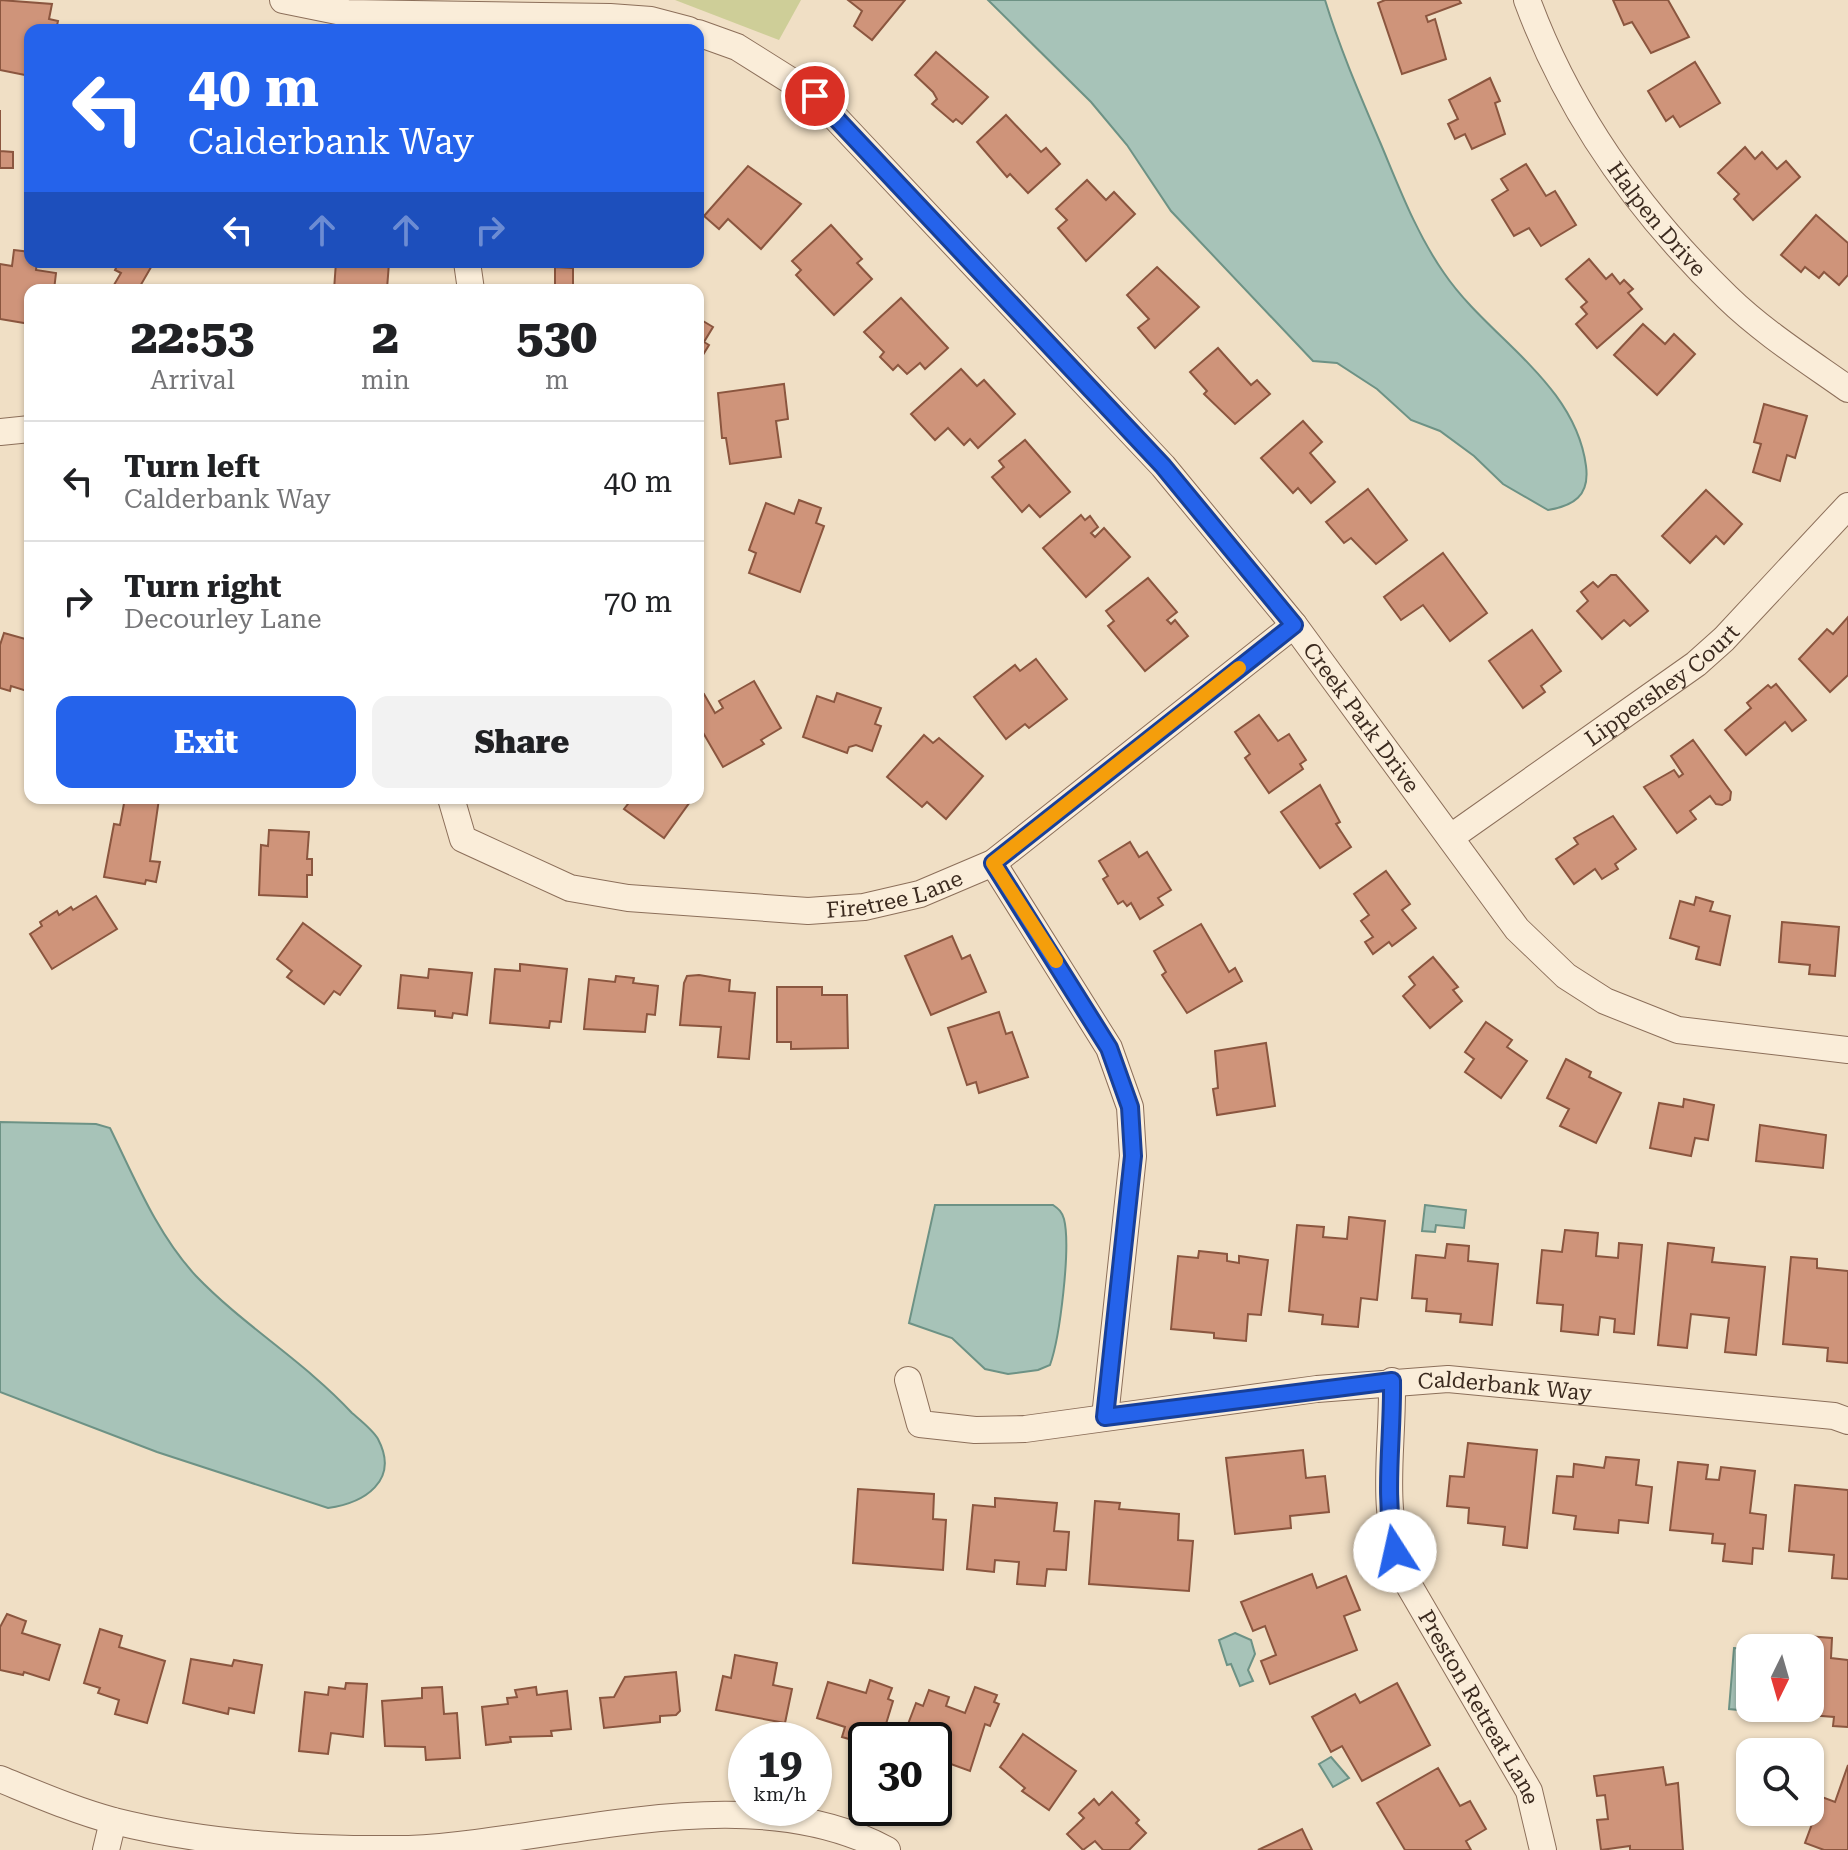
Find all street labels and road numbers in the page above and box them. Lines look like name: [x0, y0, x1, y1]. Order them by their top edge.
street label: Halpen Drive: [1603, 157, 1711, 281]
street label: Lippershey Court: [1580, 619, 1744, 751]
street label: Creek Park Drive: [1298, 637, 1425, 797]
street label: Firetree Lane: [825, 865, 966, 922]
street label: Calderbank Way: [1417, 1366, 1593, 1405]
street label: Preston Retreat Lane: [1414, 1605, 1544, 1807]

